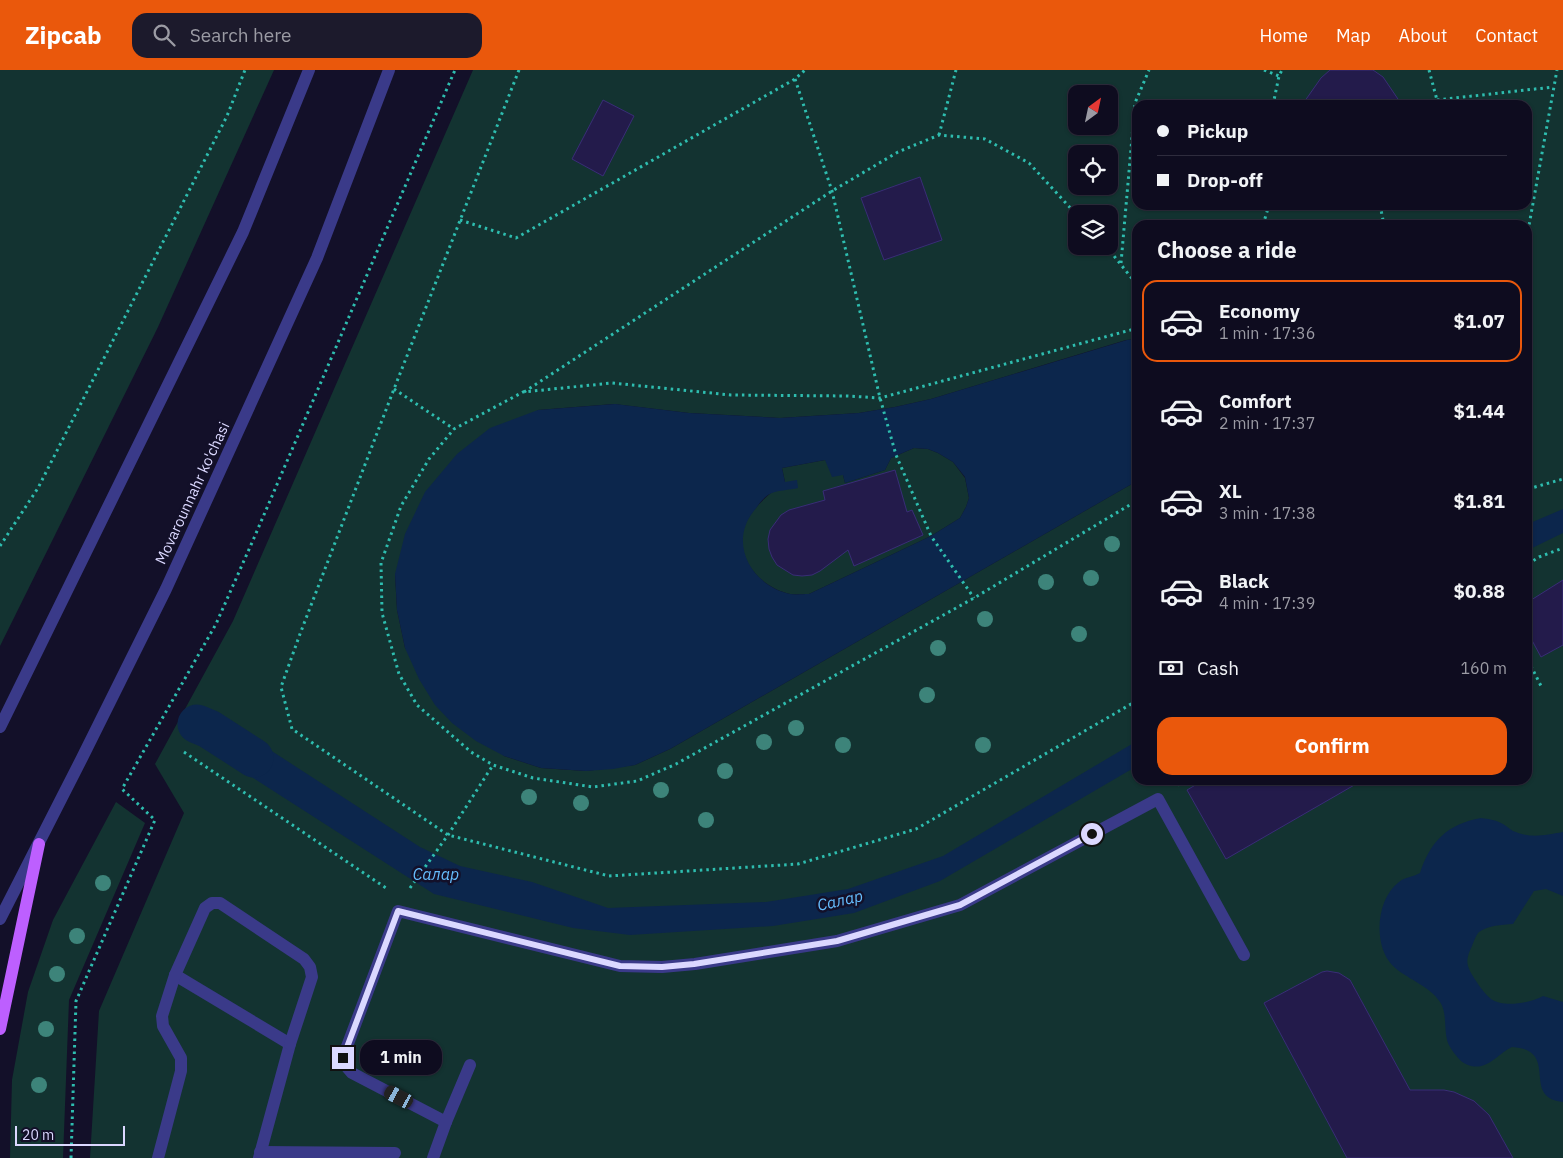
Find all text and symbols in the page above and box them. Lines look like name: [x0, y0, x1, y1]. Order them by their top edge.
search box: [132, 13, 482, 58]
text: Zipcab: [25, 19, 102, 51]
icon: search: [150, 21, 178, 49]
text: Search here: [190, 23, 292, 47]
text: Home: [1260, 24, 1308, 47]
text: Map: [1336, 24, 1371, 47]
text: About: [1399, 24, 1447, 47]
text: Contact: [1475, 24, 1538, 47]
north arrow: [1068, 85, 1118, 135]
map controls: [1068, 85, 1118, 255]
text: Pickup: [1187, 119, 1248, 143]
button: locate: [1068, 145, 1118, 195]
text: Drop-off: [1187, 168, 1263, 192]
button: layers: [1068, 205, 1118, 255]
text: Choose a ride: [1157, 235, 1297, 264]
icon: car: [1159, 299, 1204, 344]
text: Economy: [1219, 299, 1300, 323]
text: $1.07: [1453, 309, 1505, 333]
text: 1 min · 17:36: [1219, 323, 1315, 343]
icon: car: [1159, 389, 1204, 434]
text: Comfort: [1219, 389, 1292, 413]
text: $1.44: [1453, 399, 1505, 423]
text: 2 min · 17:37: [1219, 413, 1315, 433]
street label: Movarounnahr ko'chasi: [151, 419, 233, 567]
icon: car: [1159, 479, 1204, 524]
text: XL: [1219, 479, 1242, 503]
text: $1.81: [1453, 489, 1505, 513]
text: 3 min · 17:38: [1219, 503, 1315, 523]
icon: car: [1159, 569, 1204, 614]
text: Black: [1219, 569, 1269, 593]
text: $0.88: [1453, 579, 1505, 603]
text: 4 min · 17:39: [1219, 593, 1315, 613]
icon: cash: [1157, 654, 1185, 682]
text: Cash: [1197, 656, 1239, 680]
text: 160 m: [1460, 658, 1507, 678]
button: Confirm: [1157, 717, 1507, 775]
route start: [1081, 823, 1103, 845]
water label: Салар: [413, 864, 459, 884]
water label: Салар: [815, 885, 865, 915]
callout: 1 min: [360, 1040, 443, 1076]
route end: [332, 1047, 354, 1069]
text: 1 min: [380, 1047, 422, 1067]
car: [382, 1083, 415, 1111]
scale bar: [15, 1123, 125, 1146]
text: 20 m: [22, 1126, 54, 1144]

